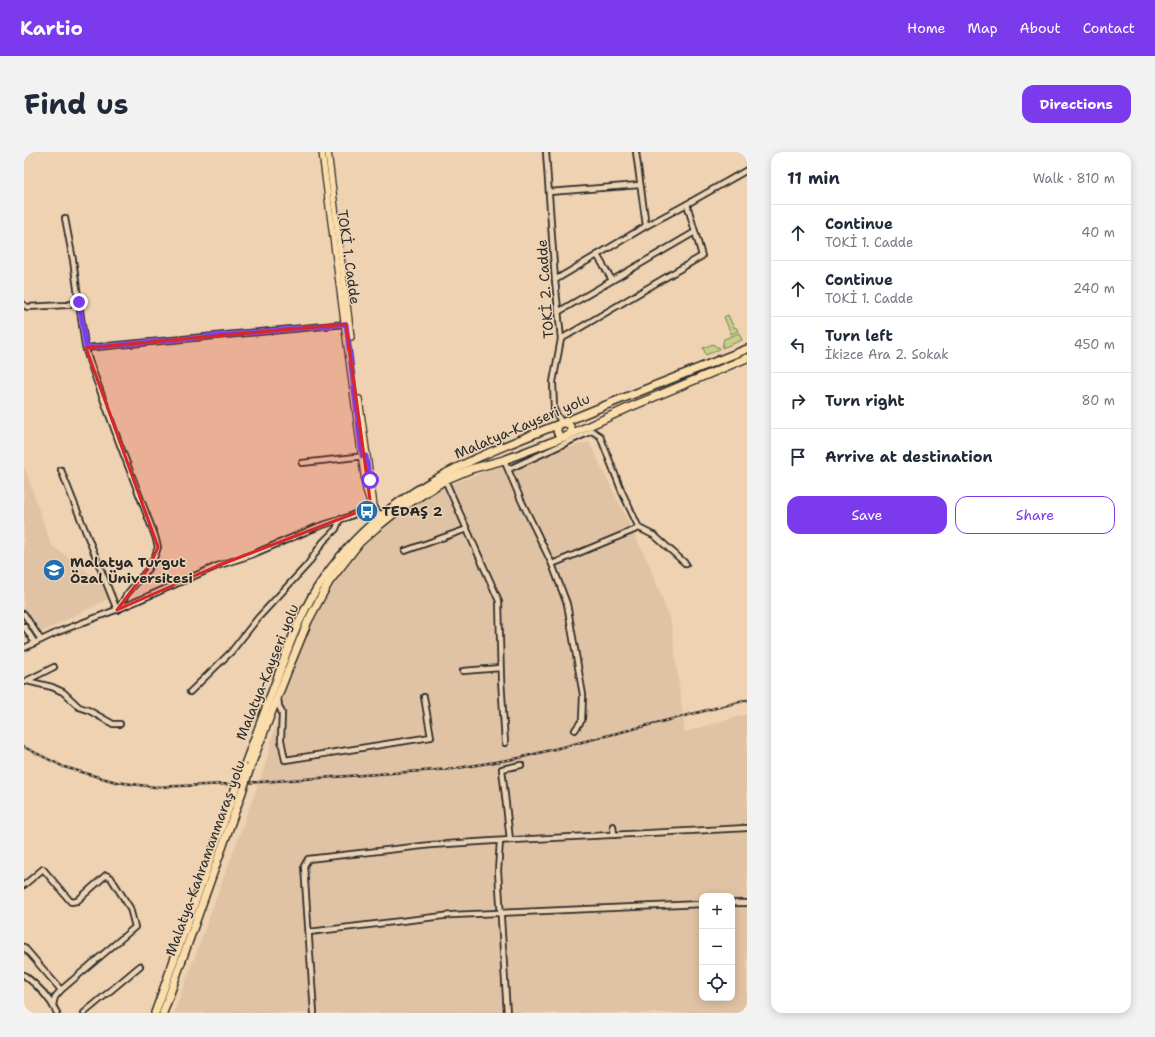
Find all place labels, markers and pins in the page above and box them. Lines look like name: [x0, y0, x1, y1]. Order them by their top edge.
bus stop icon: TEDAŞ 2: [354, 498, 380, 524]
place label: TEDAŞ 2: [382, 502, 443, 520]
place label: Malatya Turgut Özal Üniversitesi: [70, 553, 193, 587]
school or university icon: Malatya Turgut Özal Üniversitesi: [41, 557, 67, 583]

